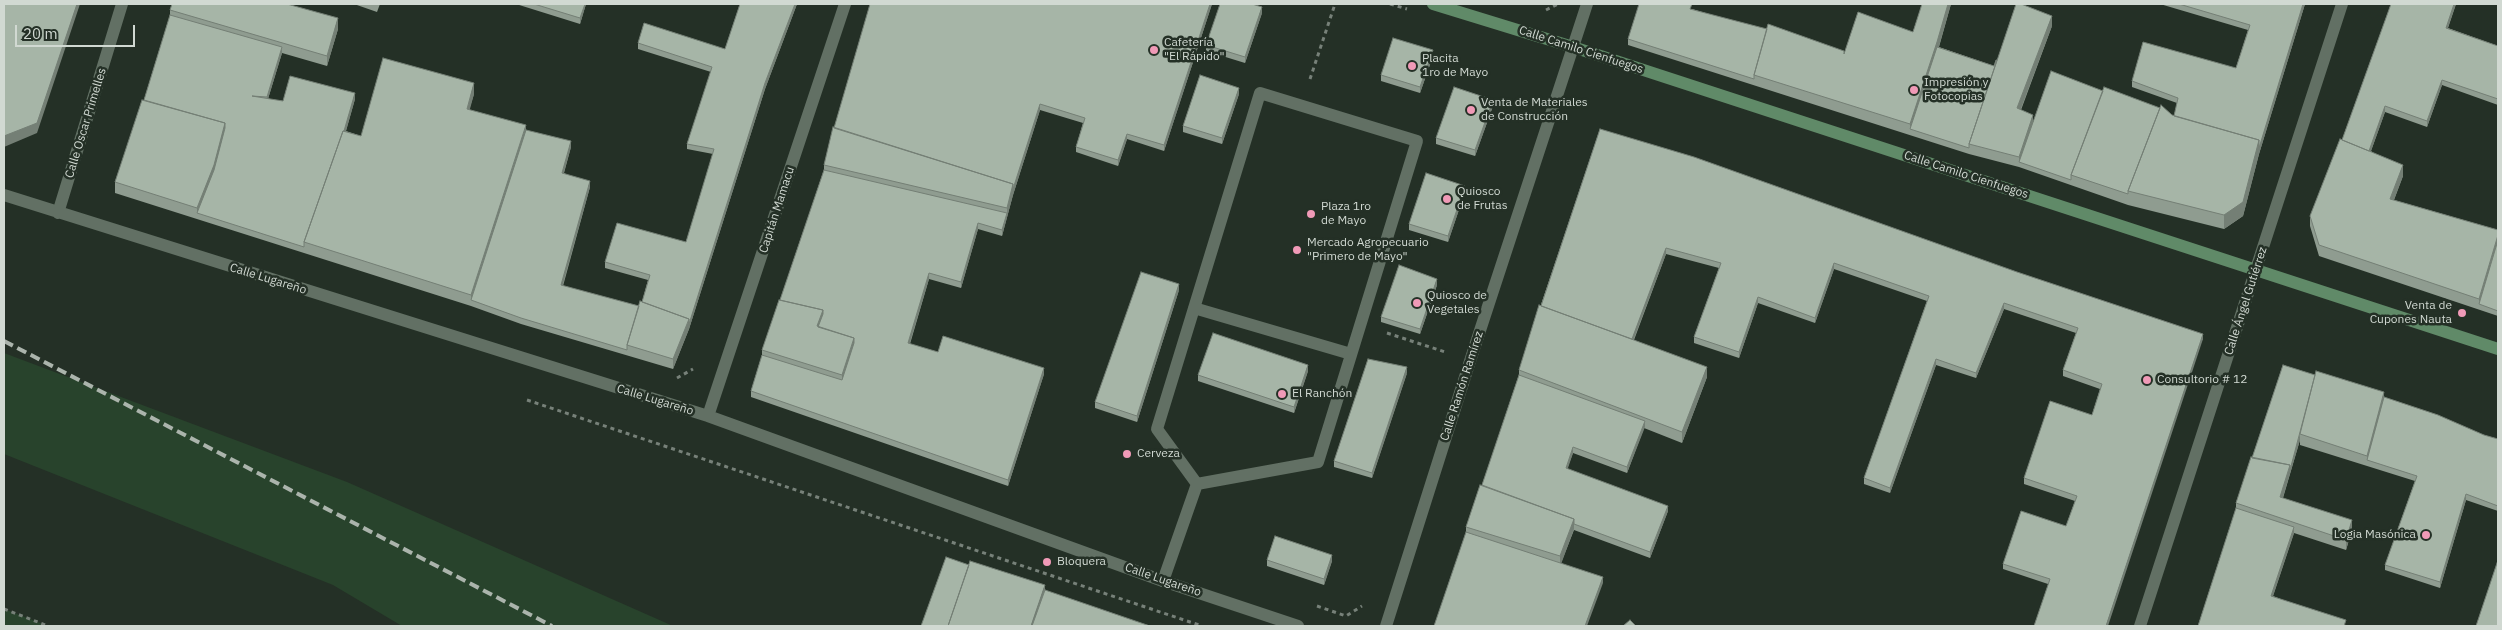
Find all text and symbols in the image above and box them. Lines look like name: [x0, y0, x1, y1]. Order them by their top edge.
scale bar: [18, 15, 138, 47]
street label: Calle Camilo Cienfuegos: [1517, 23, 1645, 77]
text: 20 m: [23, 24, 58, 43]
place label: Cafetería "El Rápido": [1164, 36, 1225, 64]
marker: Cafetería "El Rápido": [1148, 44, 1160, 56]
place label: Placita 1ro de Mayo: [1422, 52, 1488, 80]
marker: Placita 1ro de Mayo: [1406, 60, 1418, 72]
street label: Calle Oscar Primelles: [62, 66, 110, 180]
place label: Impresión y Fotocopias: [1924, 76, 1988, 104]
marker: Impresión y Fotocopias: [1908, 84, 1920, 96]
place label: Venta de Materiales de Construcción: [1481, 96, 1588, 124]
marker: Venta de Materiales de Construcción: [1465, 104, 1477, 116]
street label: Calle Camilo Cienfuegos: [1902, 148, 2030, 202]
street label: Capitán Mamacu: [756, 165, 798, 255]
place label: Quiosco de Frutas: [1457, 185, 1508, 213]
marker: Quiosco de Frutas: [1441, 193, 1453, 205]
place label: Plaza 1ro de Mayo: [1321, 200, 1371, 228]
marker: Plaza 1ro de Mayo: [1305, 208, 1317, 220]
place label: Mercado Agropecuario "Primero de Mayo": [1307, 236, 1429, 264]
marker: Mercado Agropecuario "Primero de Mayo": [1291, 244, 1303, 256]
street label: Calle Ángel Gutiérrez: [2222, 245, 2270, 357]
street label: Calle Lugareño: [228, 260, 308, 298]
place label: Quiosco de Vegetales: [1427, 289, 1487, 317]
marker: Quiosco de Vegetales: [1411, 297, 1423, 309]
place label: Venta de Cupones Nauta: [2370, 299, 2452, 327]
marker: Venta de Cupones Nauta: [2456, 307, 2468, 319]
street label: Calle Ramón Ramírez: [1437, 329, 1487, 443]
place label: Consultorio # 12: [2157, 373, 2247, 387]
marker: Consultorio # 12: [2141, 374, 2153, 386]
street label: Calle Lugareño: [615, 381, 695, 419]
place label: El Ranchón: [1292, 387, 1352, 401]
marker: El Ranchón: [1276, 388, 1288, 400]
place label: Cerveza: [1137, 447, 1180, 461]
marker: Cerveza: [1121, 448, 1133, 460]
place label: Logia Masónica: [2334, 528, 2416, 542]
marker: Logia Masónica: [2420, 529, 2432, 541]
place label: Bloquera: [1057, 555, 1106, 569]
marker: Bloquera: [1041, 556, 1053, 568]
street label: Calle Lugareño: [1123, 560, 1203, 600]

